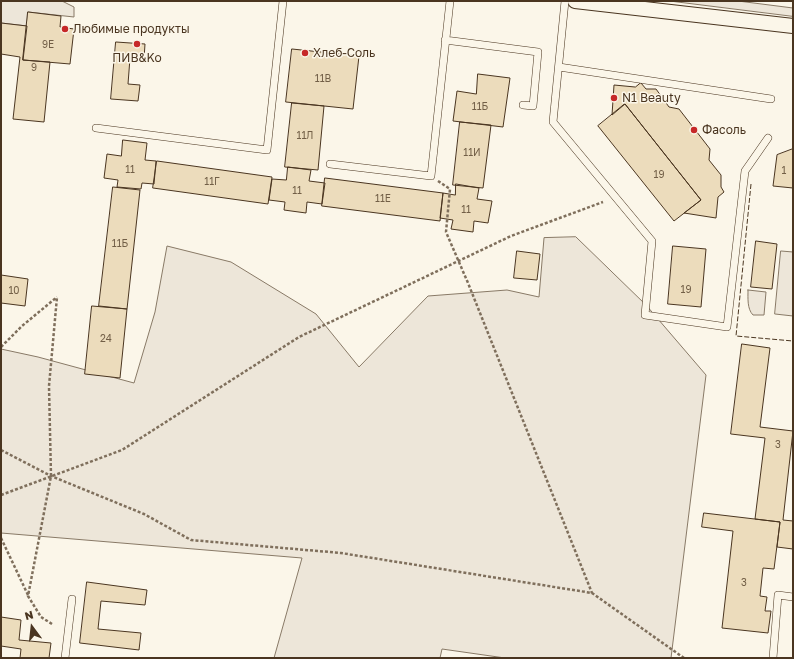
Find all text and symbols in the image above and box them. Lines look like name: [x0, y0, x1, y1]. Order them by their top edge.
place label: Любимые продукты: [73, 22, 190, 36]
marker: Любимые продукты: [60, 24, 70, 34]
house number: 9Е: [42, 39, 54, 51]
marker: ПИВ&Ko: [132, 39, 142, 49]
place label: Хлеб-Соль: [313, 46, 375, 60]
marker: Хлеб-Соль: [300, 48, 310, 58]
place label: ПИВ&Ko: [112, 51, 162, 65]
house number: 9: [31, 62, 37, 74]
house number: 11В: [315, 73, 331, 85]
place label: N1 Beauty: [622, 91, 681, 105]
marker: N1 Beauty: [609, 93, 619, 103]
house number: 11Б: [472, 101, 488, 113]
place label: Фасоль: [702, 123, 746, 137]
marker: Фасоль: [689, 125, 699, 135]
house number: 11Л: [297, 130, 313, 142]
house number: 11И: [463, 147, 481, 159]
house number: 11: [125, 164, 135, 176]
house number: 1: [782, 165, 786, 177]
house number: 19: [654, 169, 664, 181]
house number: 11Г: [204, 176, 220, 188]
house number: 11: [292, 185, 302, 197]
house number: 11Е: [375, 193, 391, 205]
house number: 11: [461, 204, 471, 216]
house number: 11Б: [112, 238, 128, 250]
house number: 19: [681, 284, 691, 296]
house number: 10: [8, 285, 20, 297]
house number: 24: [100, 333, 112, 345]
house number: 3: [775, 439, 781, 451]
house number: 3: [741, 577, 747, 589]
north arrow: [12, 607, 52, 647]
text: N: [23, 608, 34, 622]

